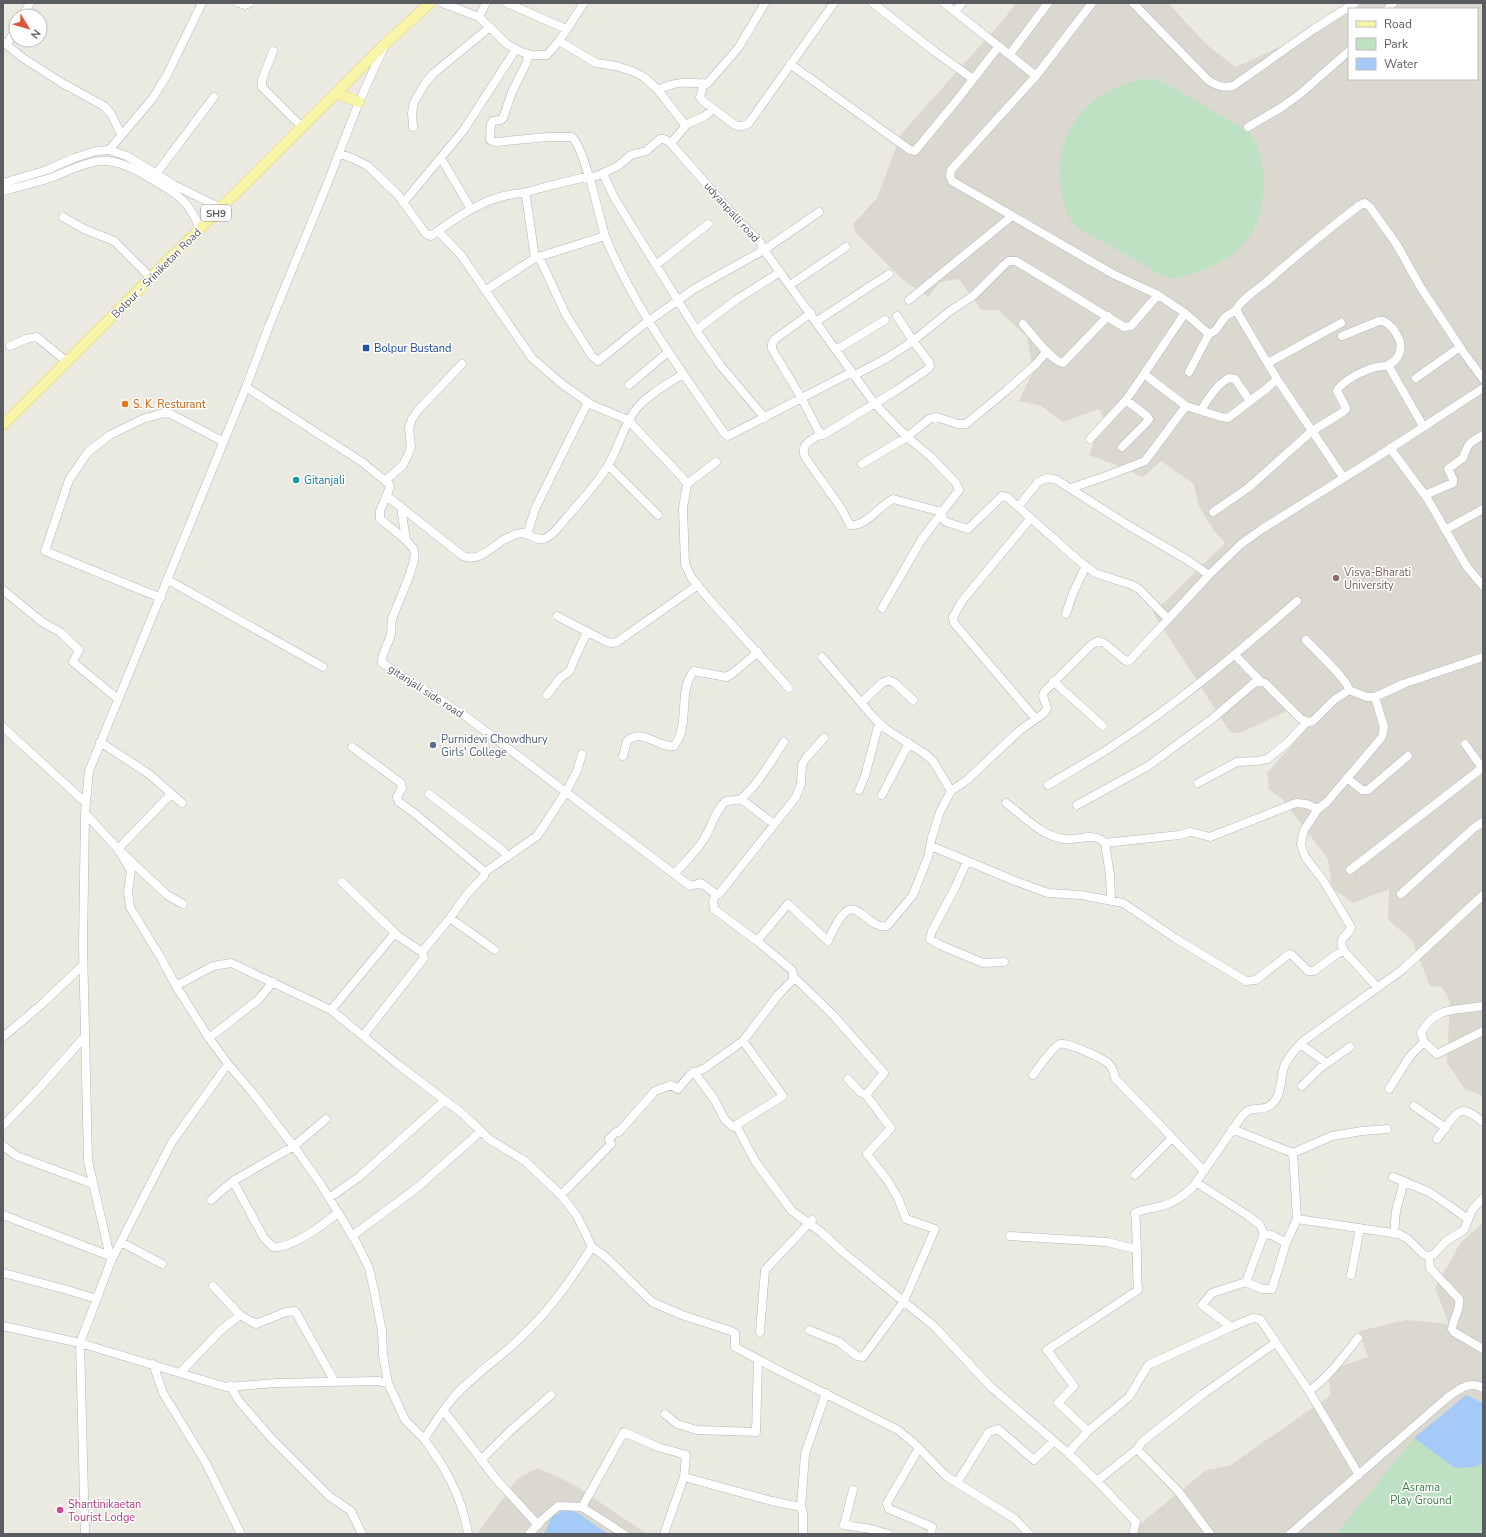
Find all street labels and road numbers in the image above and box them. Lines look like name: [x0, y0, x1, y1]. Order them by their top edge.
street label: udyanpalli road: [700, 179, 763, 246]
road number: SH9: [201, 205, 231, 221]
street label: Bolpur - Sriniketan Road: [108, 225, 205, 322]
street label: gitanjali side road: [385, 661, 466, 721]

